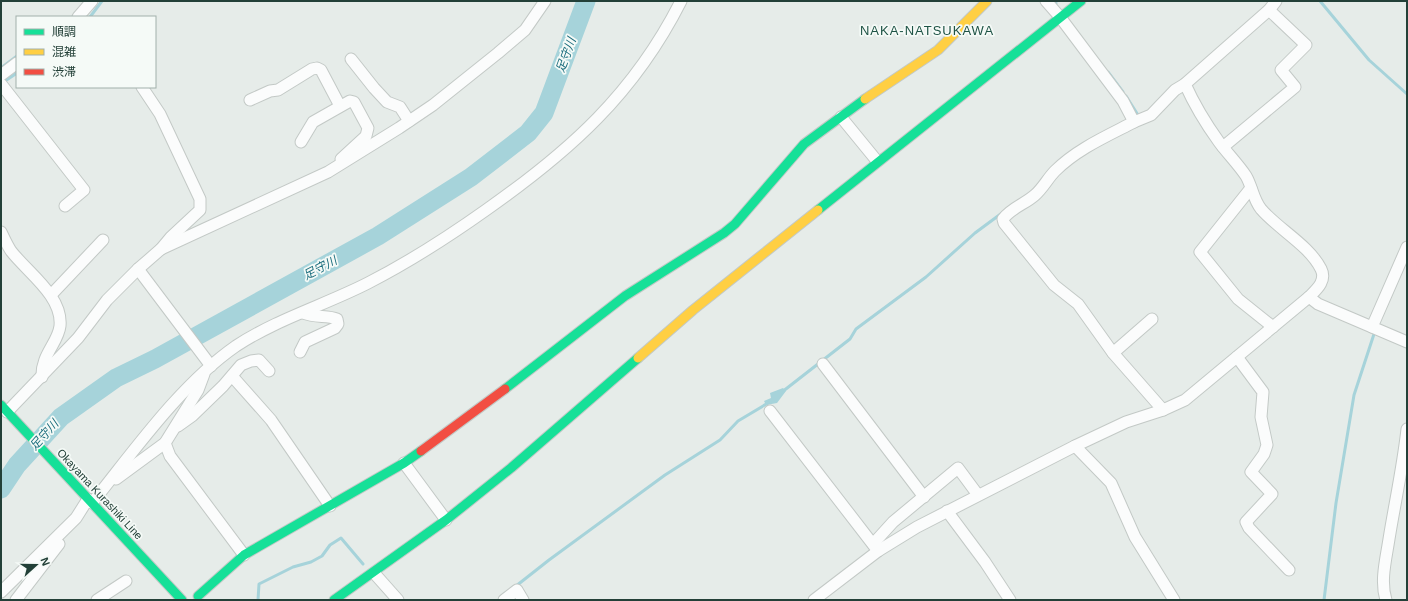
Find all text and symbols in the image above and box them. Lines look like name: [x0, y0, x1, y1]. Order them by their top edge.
legend: [16, 16, 156, 88]
district label: NAKA-NATSUKAWA: [860, 23, 994, 38]
text: 順調: [52, 25, 76, 39]
water label: 足守川: [553, 34, 579, 74]
text: 混雑: [52, 45, 76, 59]
text: 渋滞: [52, 65, 76, 79]
water label: 足守川: [301, 252, 341, 283]
water label: 足守川: [27, 415, 63, 453]
street label: Okayama Kurashiki Line: [55, 446, 145, 542]
north arrow: [16, 545, 56, 585]
text: N: [38, 556, 52, 567]

